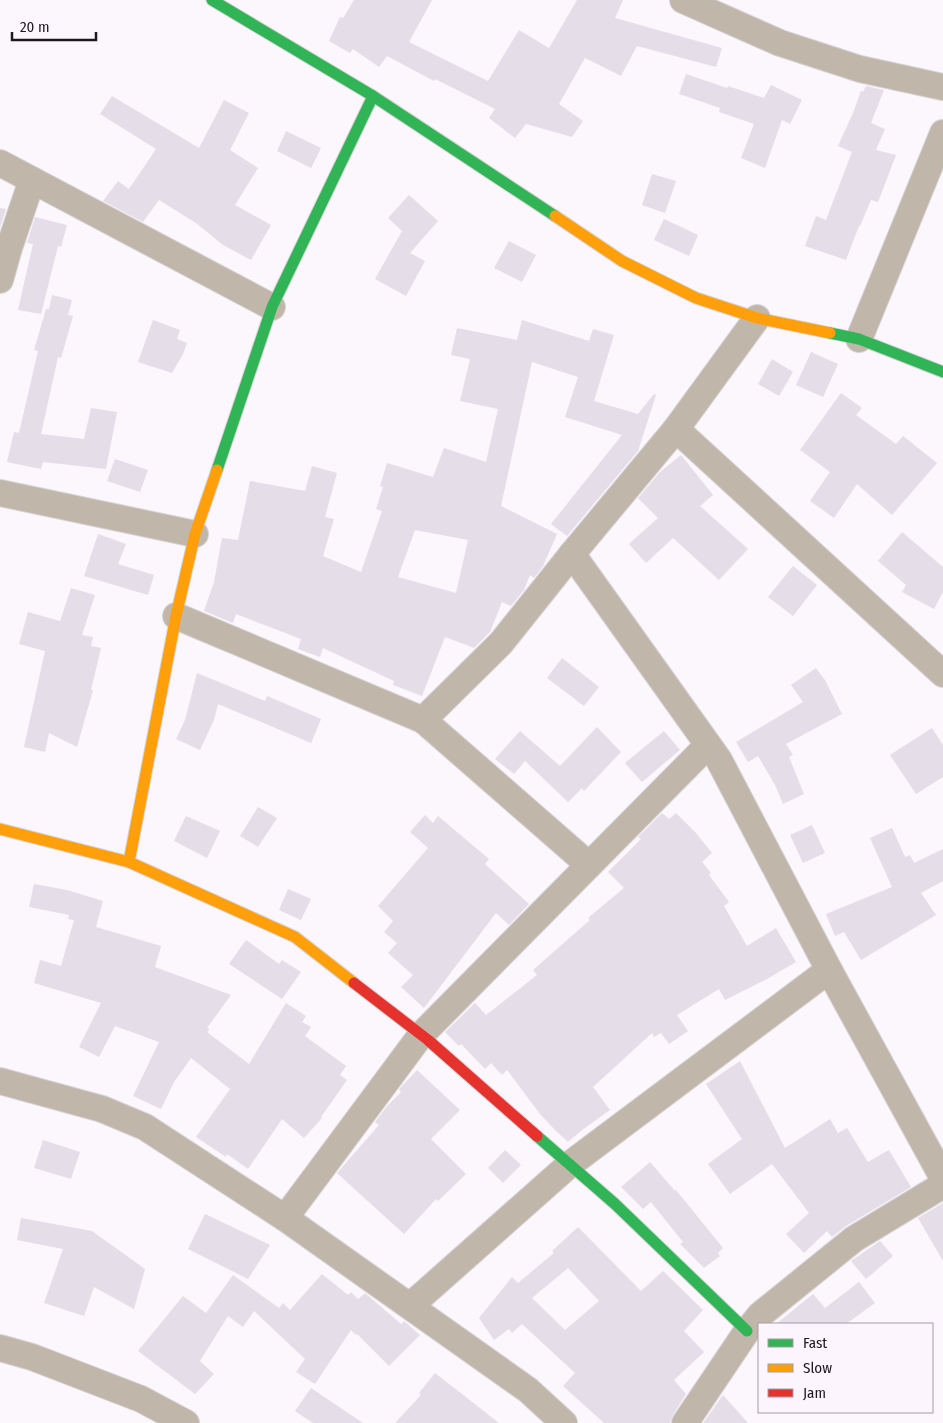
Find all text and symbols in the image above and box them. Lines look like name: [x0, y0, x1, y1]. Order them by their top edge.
scale bar: [12, 10, 96, 42]
text: 20 m: [20, 18, 50, 36]
legend: [758, 1323, 933, 1413]
text: Fast: [803, 1334, 827, 1352]
text: Slow: [803, 1359, 832, 1377]
text: Jam: [803, 1384, 826, 1402]

